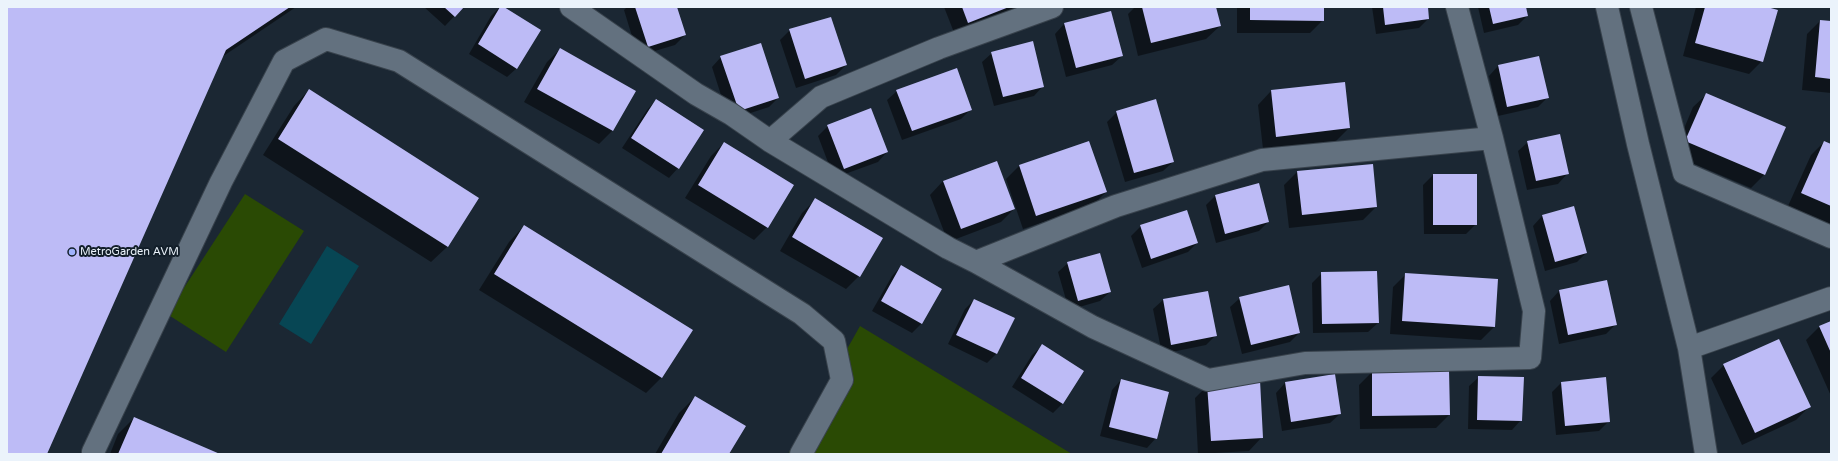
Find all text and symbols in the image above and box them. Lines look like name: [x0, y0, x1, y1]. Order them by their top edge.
place label: MetroGarden AVM: [80, 245, 179, 259]
marker: MetroGarden AVM: [67, 247, 77, 257]

